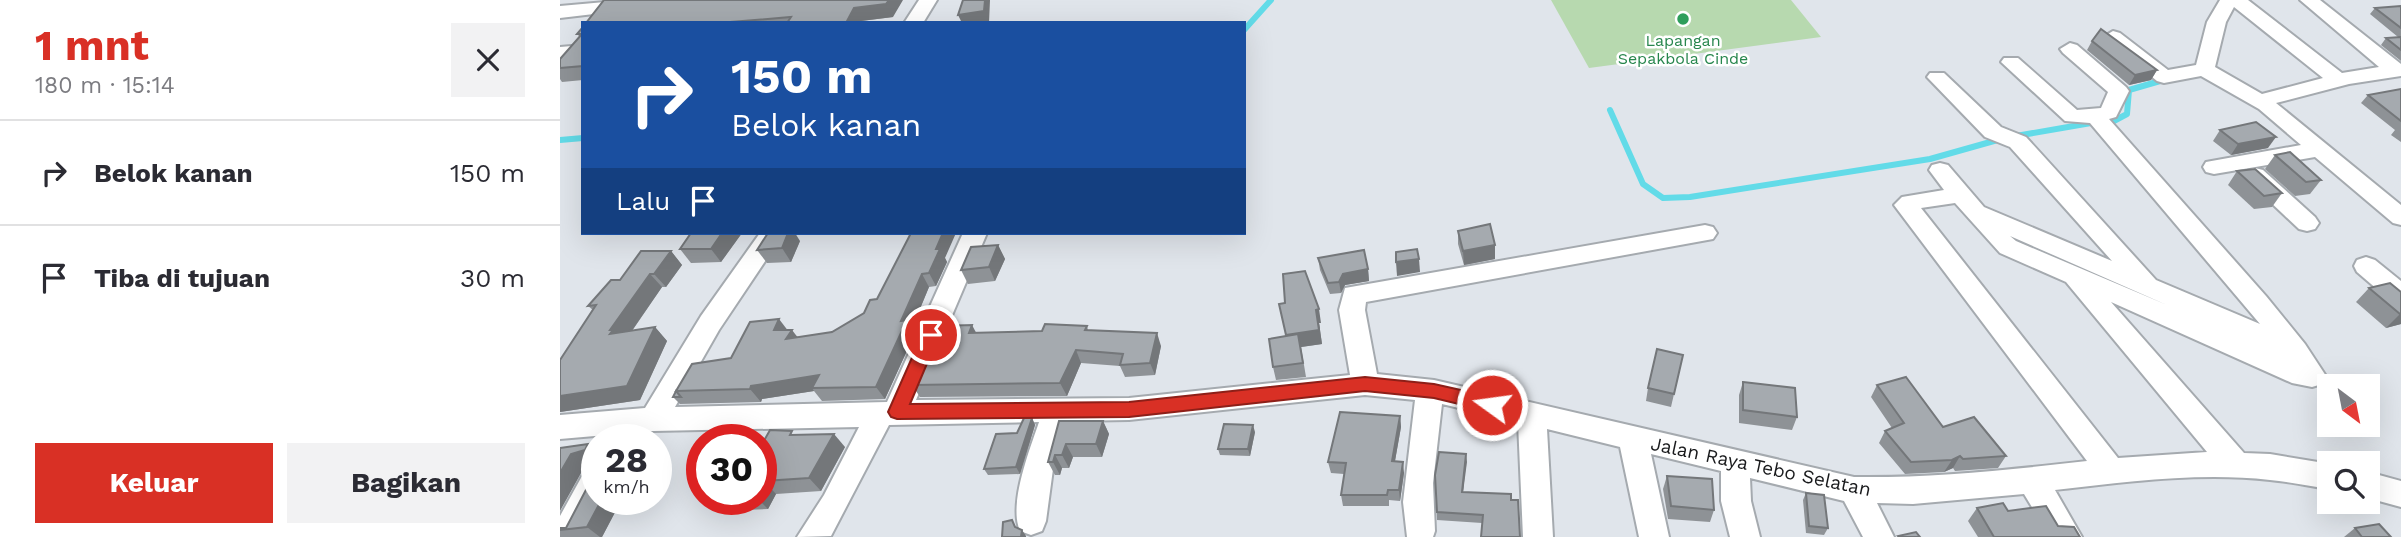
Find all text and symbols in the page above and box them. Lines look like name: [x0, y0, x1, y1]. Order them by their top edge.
marker: Lapangan Sepakbola Cinde: [1675, 11, 1691, 27]
text: 1 mnt: [35, 21, 149, 70]
button: close: [451, 23, 525, 97]
place label: Lapangan Sepakbola Cinde: [1618, 31, 1748, 68]
text: 150 m: [731, 47, 872, 105]
icon: right: [616, 49, 707, 140]
text: 180 m · 15:14: [35, 72, 175, 99]
text: Belok kanan: [731, 106, 921, 144]
icon: right: [35, 154, 73, 192]
text: Belok kanan: [94, 158, 253, 188]
text: 150 m: [450, 158, 525, 188]
icon: arrive: [684, 182, 722, 220]
text: Lalu: [616, 186, 670, 216]
icon: arrive: [35, 259, 73, 297]
text: Tiba di tujuan: [94, 263, 270, 293]
text: 30 m: [460, 263, 525, 293]
pin: [901, 305, 961, 365]
icon: arrive: [912, 316, 950, 354]
position arrow: [1455, 368, 1529, 442]
north arrow: [2317, 374, 2380, 438]
map controls: [2317, 374, 2380, 514]
speed limit sign: 30: [686, 424, 777, 515]
street label: Jalan Raya Tebo Selatan: [1649, 432, 1873, 501]
text: 28: [605, 439, 648, 481]
button: Keluar: [35, 443, 273, 523]
button: Bagikan: [287, 443, 525, 523]
button: search: [2317, 451, 2380, 514]
text: km/h: [603, 476, 650, 497]

